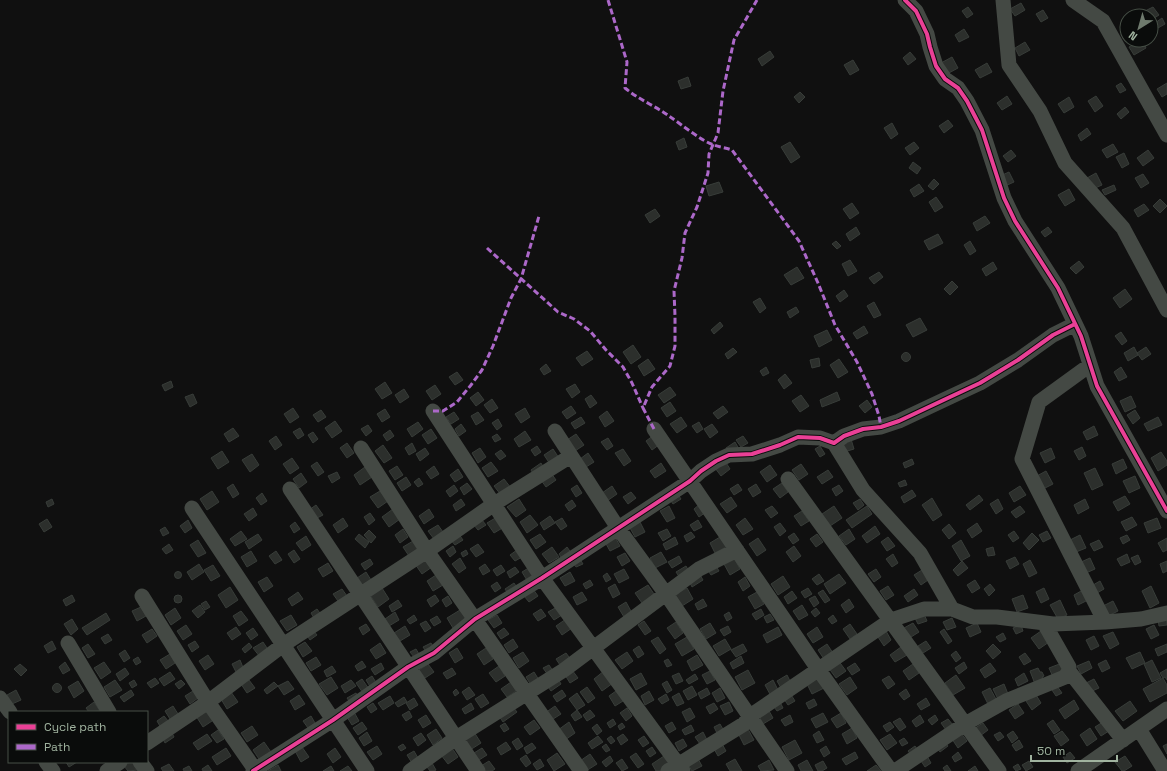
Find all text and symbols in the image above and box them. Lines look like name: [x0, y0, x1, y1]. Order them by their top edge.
north arrow: [1119, 8, 1159, 48]
text: N: [1126, 28, 1140, 44]
legend: [8, 711, 148, 763]
text: Cycle path: [44, 719, 106, 735]
scale bar: [1031, 737, 1117, 763]
text: Path: [44, 739, 70, 755]
text: 50 m: [1037, 743, 1065, 759]

